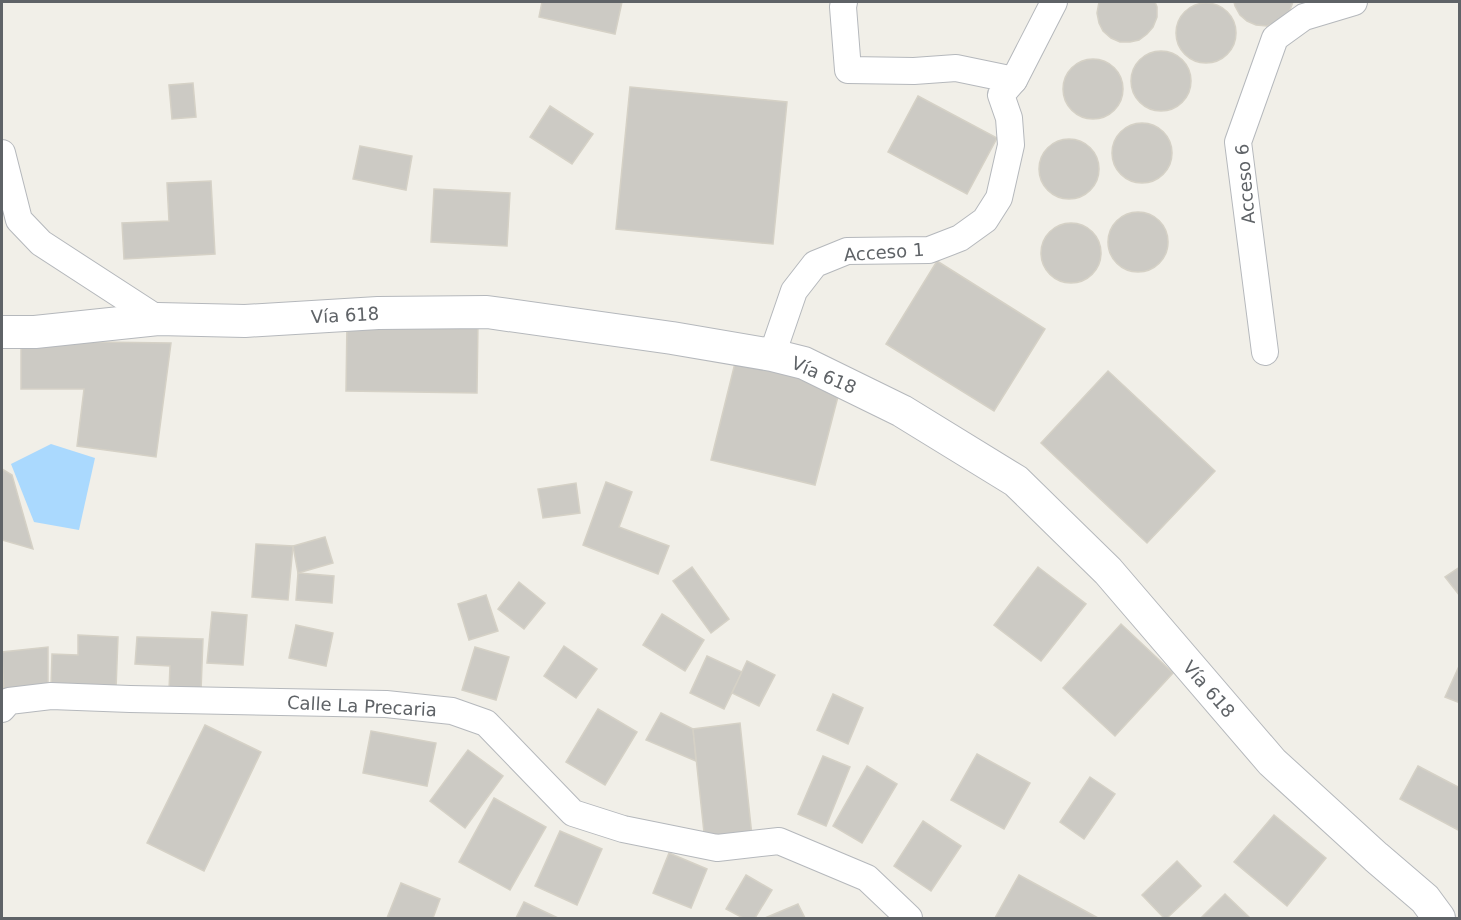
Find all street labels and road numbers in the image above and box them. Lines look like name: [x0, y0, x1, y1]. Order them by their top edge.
street label: Acceso 6: [1231, 143, 1259, 225]
street label: Acceso 1: [843, 239, 925, 265]
street label: Vía 618: [310, 303, 380, 327]
street label: Vía 618: [788, 352, 860, 398]
street label: Vía 618: [1179, 656, 1239, 722]
street label: Calle La Precaria: [286, 692, 438, 720]

